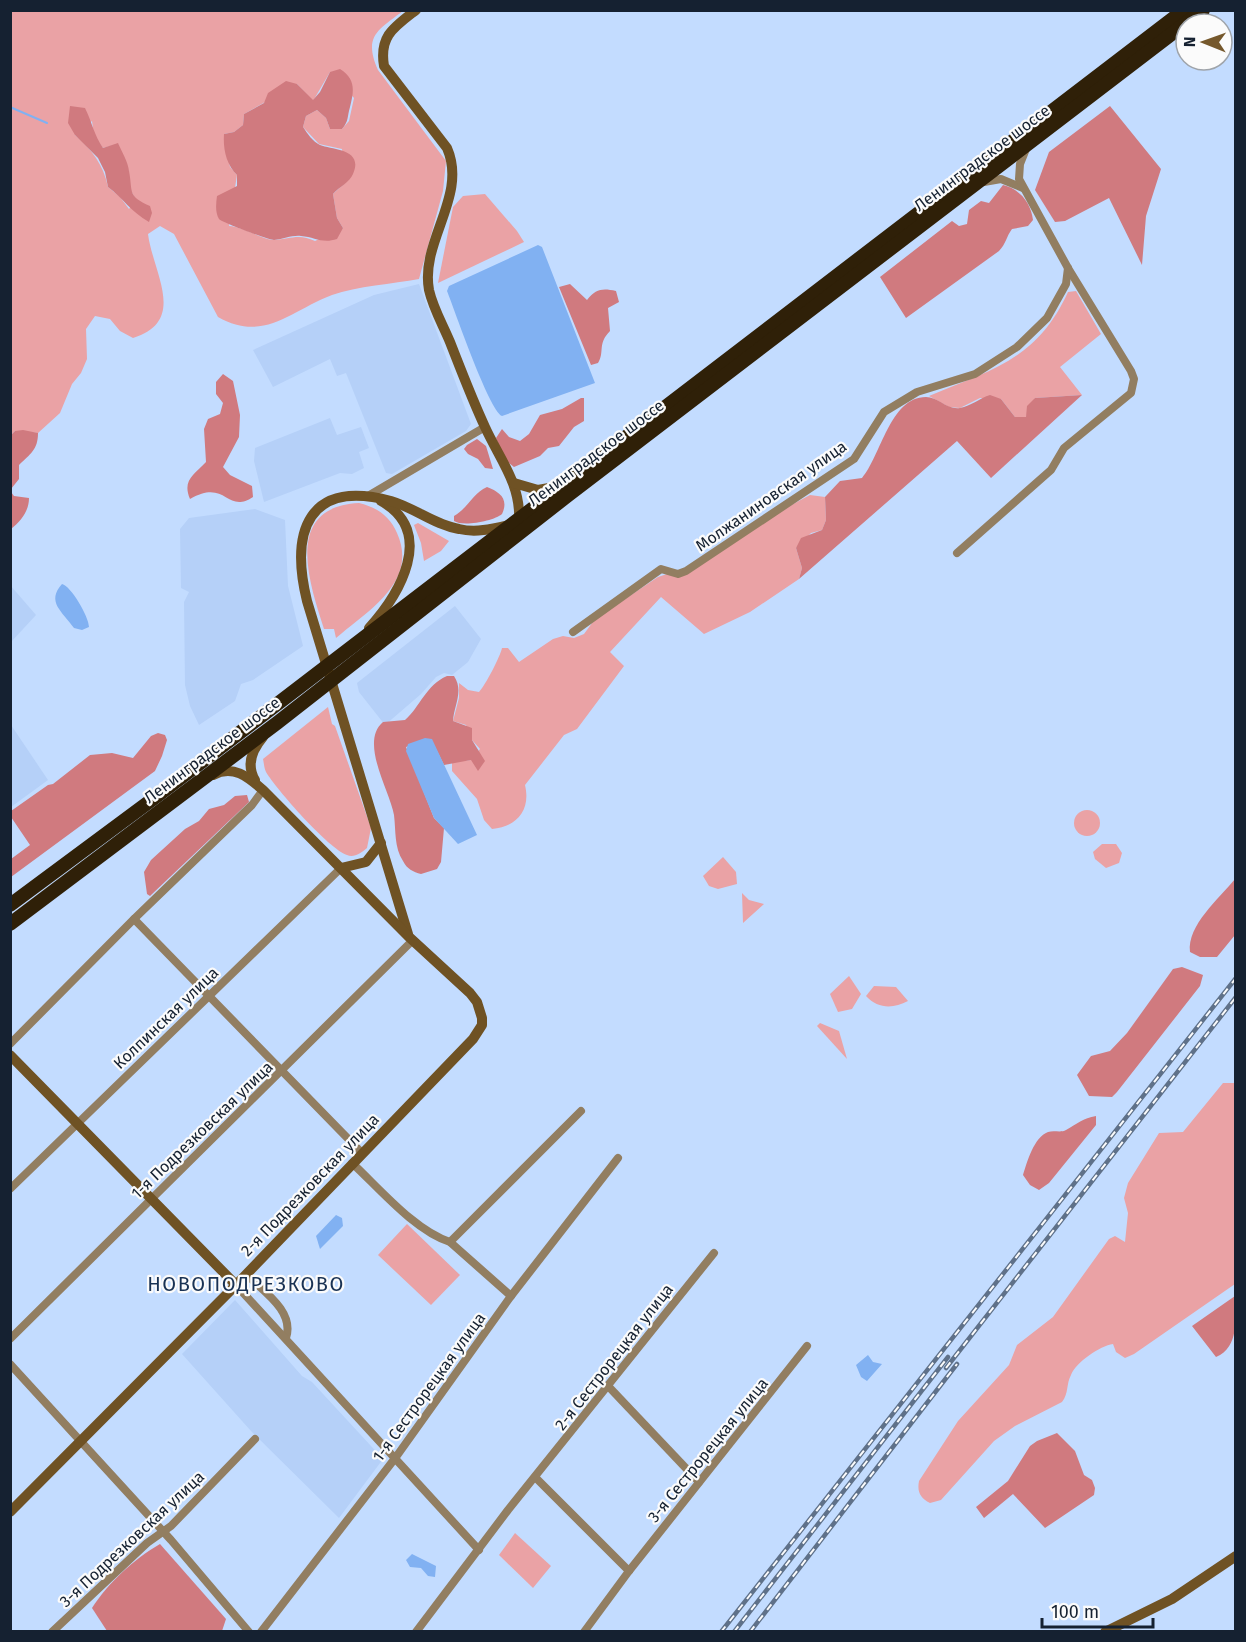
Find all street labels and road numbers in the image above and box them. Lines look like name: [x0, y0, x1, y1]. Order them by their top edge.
street label: Ленинградское шоссе: [910, 101, 1054, 215]
street label: Ленинградское шоссе: [524, 396, 668, 510]
street label: Молжаниновская улица: [692, 437, 850, 555]
street label: Ленинградское шоссе: [140, 693, 284, 807]
street label: Колпинская улица: [110, 963, 222, 1073]
street label: 1-я Подрезковская улица: [127, 1057, 277, 1203]
street label: 2-я Подрезковская улица: [237, 1110, 383, 1260]
street label: 2-я Сестрорецкая улица: [551, 1280, 677, 1434]
street label: 1-я Сестрорецкая улица: [369, 1309, 489, 1465]
street label: 3-я Сестрорецкая улица: [644, 1374, 772, 1526]
street label: 3-я Подрезковская улица: [56, 1467, 208, 1611]

